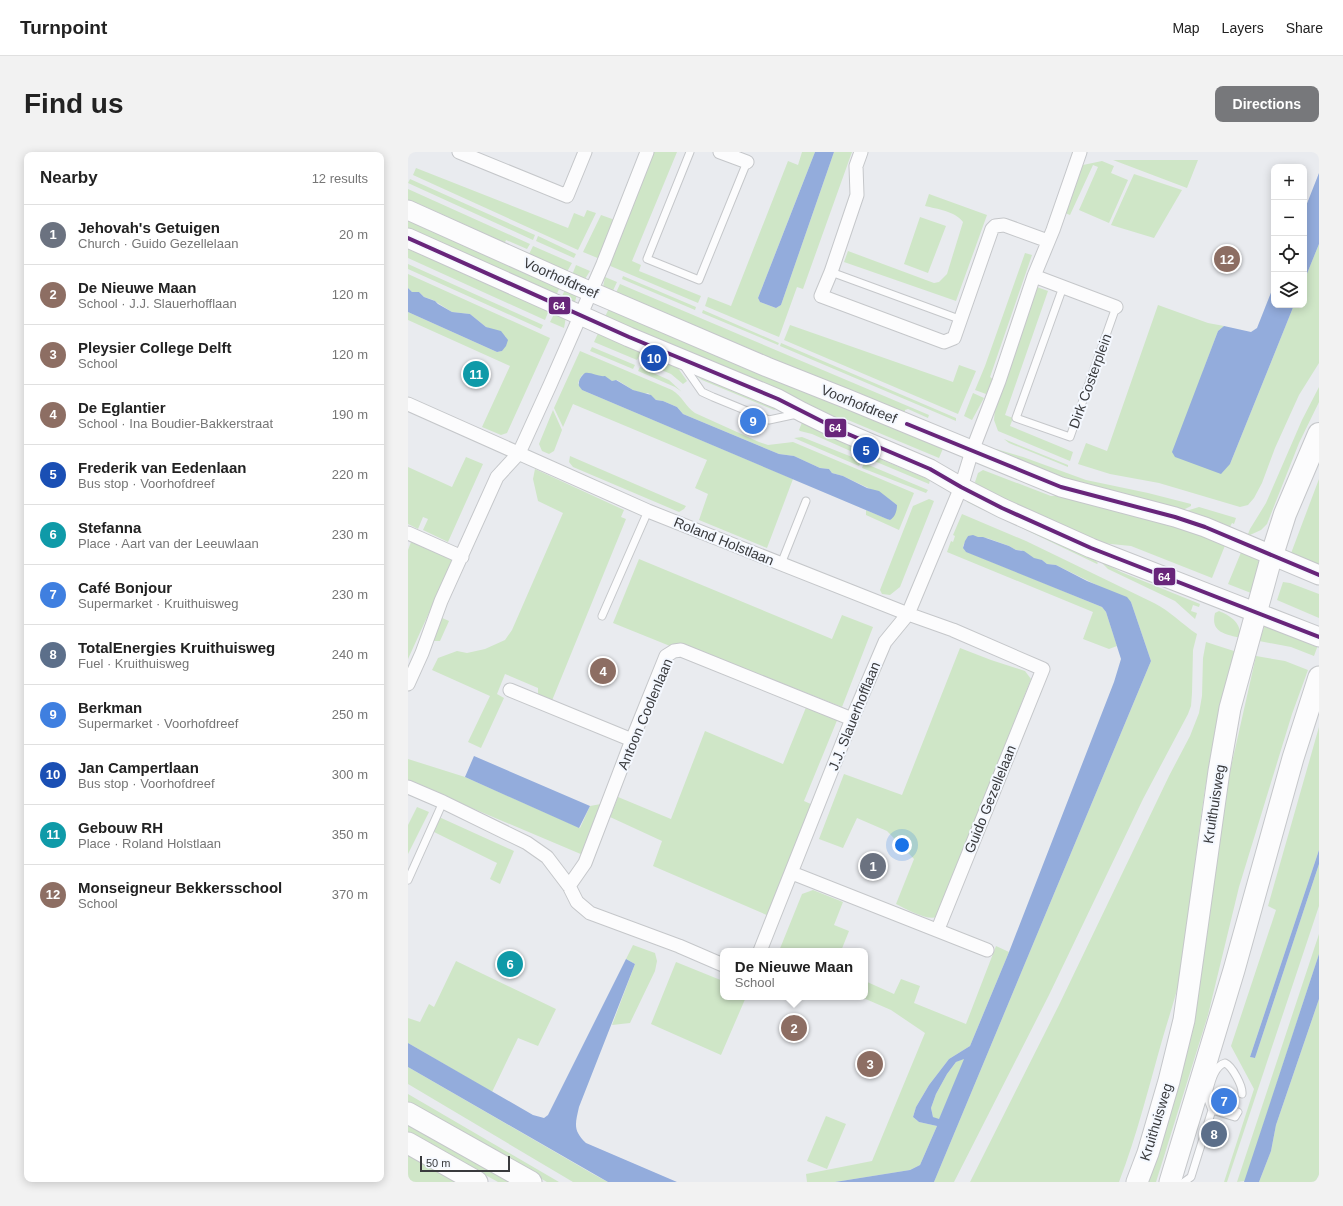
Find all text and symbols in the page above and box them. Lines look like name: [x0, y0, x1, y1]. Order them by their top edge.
text: Turnpoint: [20, 17, 107, 38]
text: Map: [1172, 20, 1200, 36]
text: Layers: [1222, 20, 1264, 36]
text: Share: [1286, 20, 1323, 36]
button: Directions: [1215, 86, 1319, 122]
text: Find us: [24, 88, 124, 119]
map controls: [1271, 164, 1307, 308]
button: +: [1271, 164, 1307, 200]
text: Nearby: [40, 168, 98, 187]
text: 12 results: [312, 171, 368, 186]
button: −: [1271, 200, 1307, 236]
text: Jehovah's Getuigen: [78, 219, 220, 236]
text: 1: [49, 227, 57, 242]
text: 20 m: [339, 227, 368, 242]
text: Church · Guido Gezellelaan: [78, 236, 238, 251]
button: locate: [1271, 236, 1307, 272]
pin: 12: [1214, 244, 1240, 274]
street label: Voorhofdreef: [521, 254, 601, 302]
button: layers: [1271, 272, 1307, 308]
text: De Nieuwe Maan: [78, 279, 196, 296]
text: 2: [49, 287, 57, 302]
text: 120 m: [332, 287, 368, 302]
text: School · J.J. Slauerhofflaan: [78, 296, 237, 311]
line badge: 64: [548, 296, 571, 315]
text: 64: [553, 300, 566, 312]
street label: Dirk Costerplein: [1065, 331, 1115, 431]
text: Pleysier College Delft: [78, 339, 231, 356]
pin: 10: [641, 343, 667, 373]
text: 3: [49, 347, 57, 362]
text: 120 m: [332, 347, 368, 362]
text: School: [78, 356, 118, 371]
pin: 11: [463, 359, 489, 389]
street label: Voorhofdreef: [819, 382, 899, 426]
text: De Eglantier: [78, 399, 166, 416]
pin: 9: [740, 406, 766, 436]
text: 4: [49, 407, 57, 422]
text: 190 m: [332, 407, 368, 422]
text: School · Ina Boudier-Bakkerstraat: [78, 416, 273, 431]
line badge: 64: [824, 418, 847, 438]
text: 64: [829, 422, 842, 434]
pin: 5: [853, 435, 879, 465]
text: Frederik van Eedenlaan: [78, 459, 246, 476]
text: 5: [49, 467, 57, 482]
text: 220 m: [332, 467, 368, 482]
text: Bus stop · Voorhofdreef: [78, 476, 215, 491]
street label: Roland Holstlaan: [672, 514, 776, 568]
text: Stefanna: [78, 519, 141, 536]
text: 6: [49, 527, 57, 542]
text: 230 m: [332, 527, 368, 542]
text: Place · Aart van der Leeuwlaan: [78, 536, 259, 551]
line badge: 64: [1153, 567, 1176, 586]
text: 64: [1158, 571, 1171, 583]
text: Café Bonjour: [78, 579, 172, 596]
text: 7: [49, 587, 57, 602]
text: 230 m: [332, 587, 368, 602]
text: Supermarket · Kruithuisweg: [78, 596, 238, 611]
text: TotalEnergies Kruithuisweg: [78, 639, 275, 656]
text: 8: [49, 647, 57, 662]
text: 240 m: [332, 647, 368, 662]
text: Fuel · Kruithuisweg: [78, 656, 189, 671]
pin: 4: [590, 656, 616, 686]
street label: Antoon Coolenlaan: [614, 656, 676, 772]
street label: J.J. Slauerhofflaan: [825, 659, 883, 773]
text: Berkman: [78, 699, 142, 716]
text: 9: [49, 707, 57, 722]
text: 250 m: [332, 707, 368, 722]
text: Supermarket · Voorhofdreef: [78, 716, 238, 731]
street label: Guido Gezellelaan: [961, 743, 1019, 855]
text: Jan Campertlaan: [78, 759, 199, 776]
street label: Kruithuisweg: [1200, 763, 1228, 845]
text: 10: [46, 767, 60, 782]
text: 300 m: [332, 767, 368, 782]
text: Bus stop · Voorhofdreef: [78, 776, 215, 791]
text: Gebouw RH: [78, 819, 163, 836]
text: 11: [46, 827, 60, 842]
text: 350 m: [332, 827, 368, 842]
your location: [892, 835, 912, 855]
text: Place · Roland Holstlaan: [78, 836, 221, 851]
pin: 1: [860, 851, 886, 881]
text: Monseigneur Bekkersschool: [78, 879, 282, 896]
text: 12: [46, 887, 60, 902]
text: 370 m: [332, 887, 368, 902]
text: School: [78, 896, 118, 911]
popup: [720, 948, 868, 1000]
pin: 6: [497, 949, 523, 979]
text: De Nieuwe Maan: [735, 958, 853, 975]
text: School: [735, 975, 775, 990]
pin: 2: [781, 1013, 807, 1043]
pin: 3: [857, 1049, 883, 1079]
street label: Kruithuisweg: [1137, 1081, 1175, 1163]
pin: 7: [1211, 1086, 1237, 1116]
pin: 8: [1201, 1119, 1227, 1149]
scale bar: [420, 1154, 510, 1173]
text: 50 m: [426, 1157, 450, 1169]

